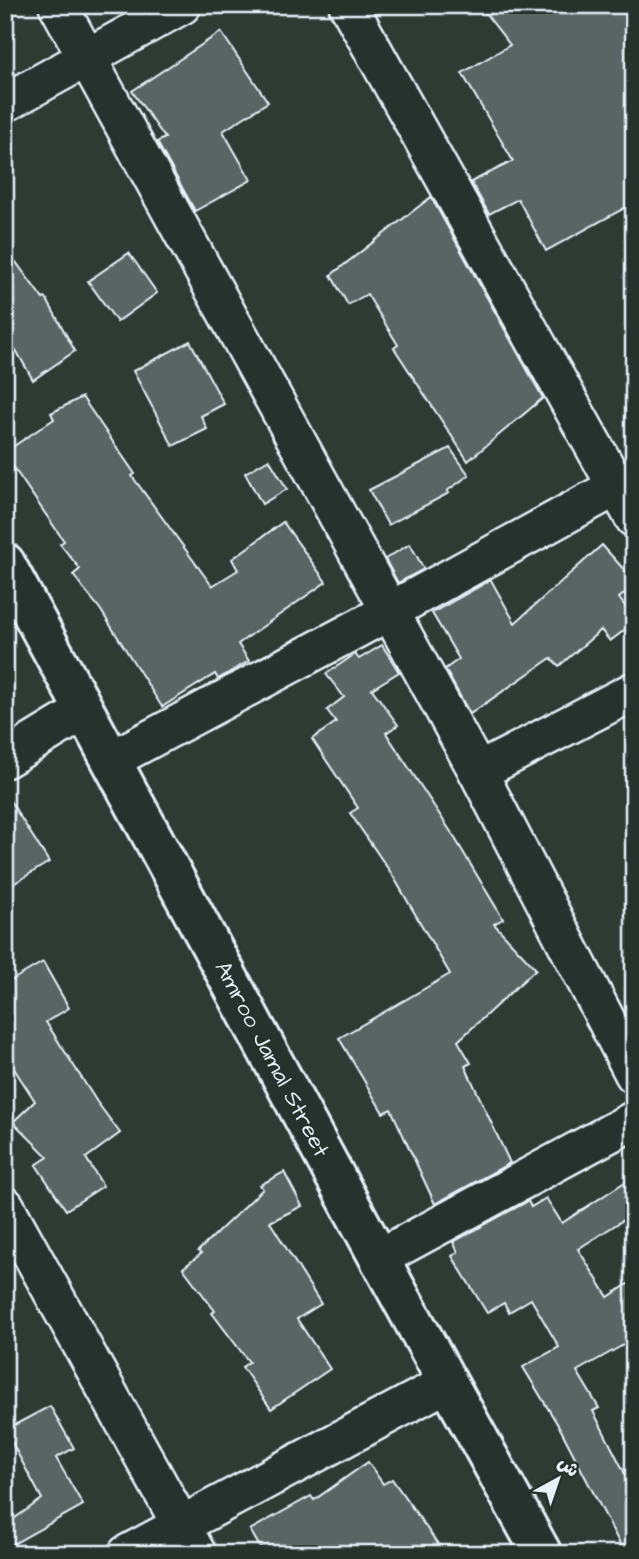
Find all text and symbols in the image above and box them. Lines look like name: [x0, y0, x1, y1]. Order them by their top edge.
street label: Amroo Jamal Street: [207, 955, 338, 1163]
north arrow: [524, 1444, 594, 1514]
text: ش: [551, 1450, 585, 1484]

